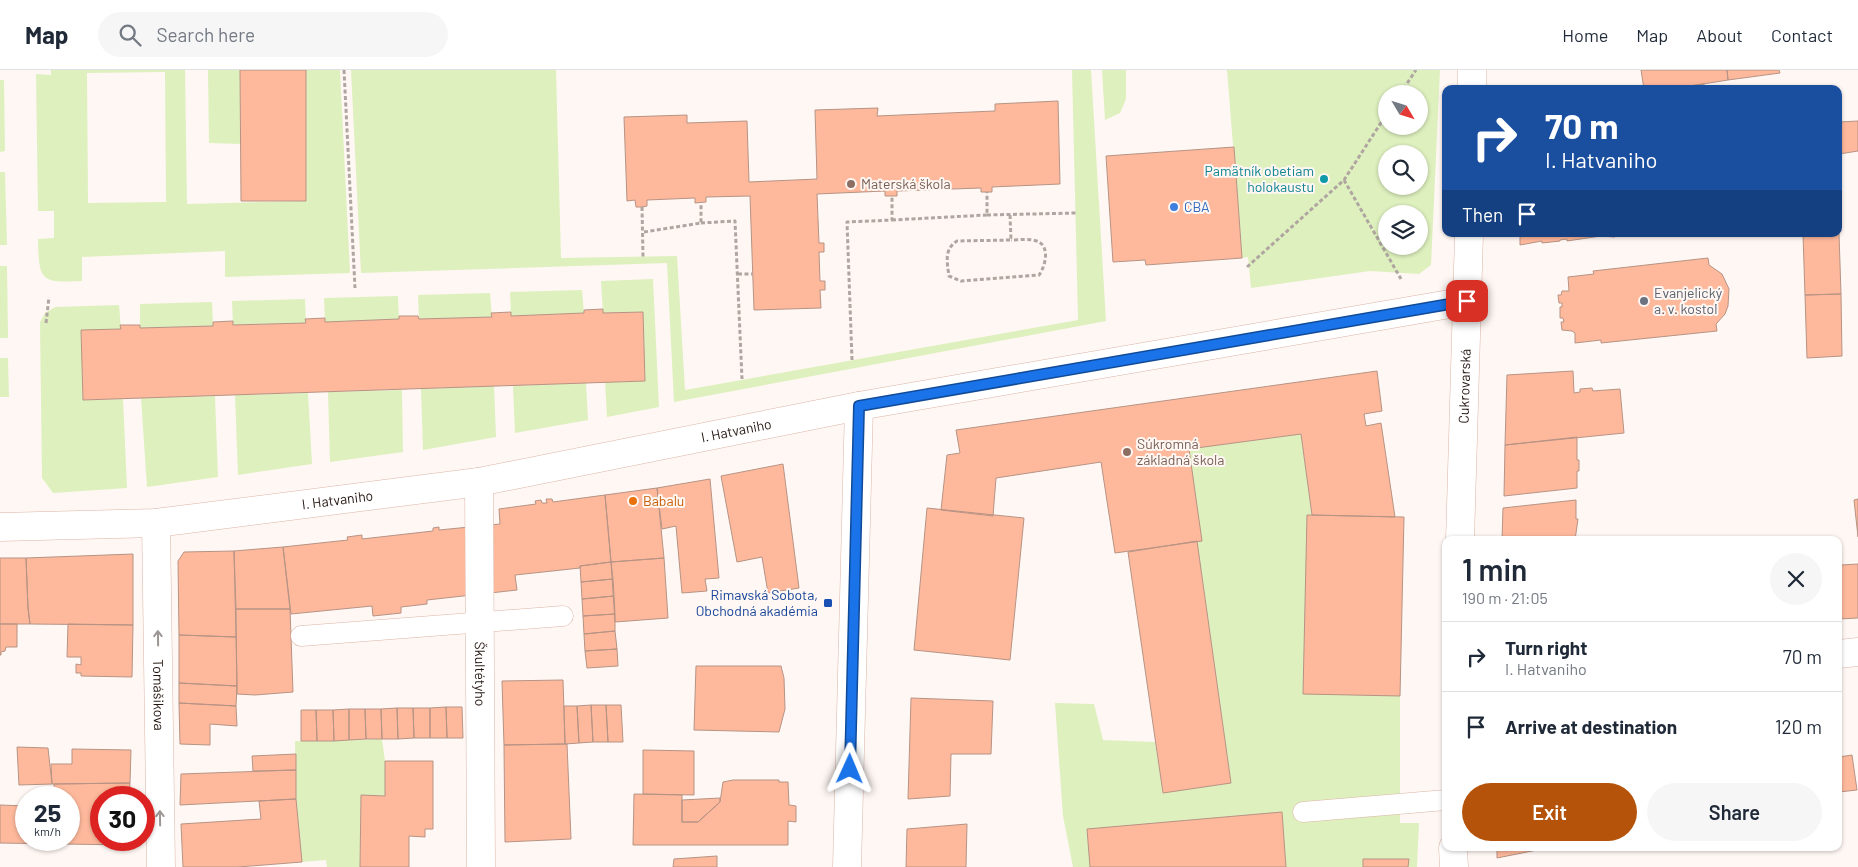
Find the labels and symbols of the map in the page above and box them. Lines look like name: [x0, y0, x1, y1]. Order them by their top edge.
north arrow: [1378, 85, 1428, 135]
place label: Pamätník obetiam holokaustu: [1205, 162, 1314, 195]
marker: Pamätník obetiam holokaustu: [1318, 173, 1330, 185]
place label: Materská škola: [861, 175, 951, 192]
marker: Materská škola: [845, 178, 857, 190]
place label: CBA: [1184, 198, 1210, 215]
marker: CBA: [1168, 201, 1180, 213]
pin: [1446, 280, 1488, 322]
place label: Evanjelický a. v. kostol: [1654, 284, 1723, 317]
marker: Evanjelický a. v. kostol: [1638, 295, 1650, 307]
street label: Cukrovarská: [1454, 348, 1474, 424]
street label: I. Hatvaniho: [699, 415, 773, 445]
place label: Súkromná základná škola: [1137, 435, 1224, 468]
marker: Súkromná základná škola: [1121, 446, 1133, 458]
street label: I. Hatvaniho: [301, 487, 374, 512]
place label: Babalu: [643, 492, 684, 509]
marker: Babalu: [627, 495, 639, 507]
place label: Rimavská Sobota, Obchodná akadémia: [696, 586, 818, 619]
marker: Rimavská Sobota, Obchodná akadémia: [822, 597, 834, 609]
one-way arrow: [153, 631, 163, 647]
street label: Škultétyho: [472, 642, 489, 706]
street label: Tomášikova: [150, 659, 168, 731]
position arrow: [823, 742, 875, 794]
speed limit sign: 30: [90, 786, 155, 851]
one-way arrow: [155, 811, 165, 827]

